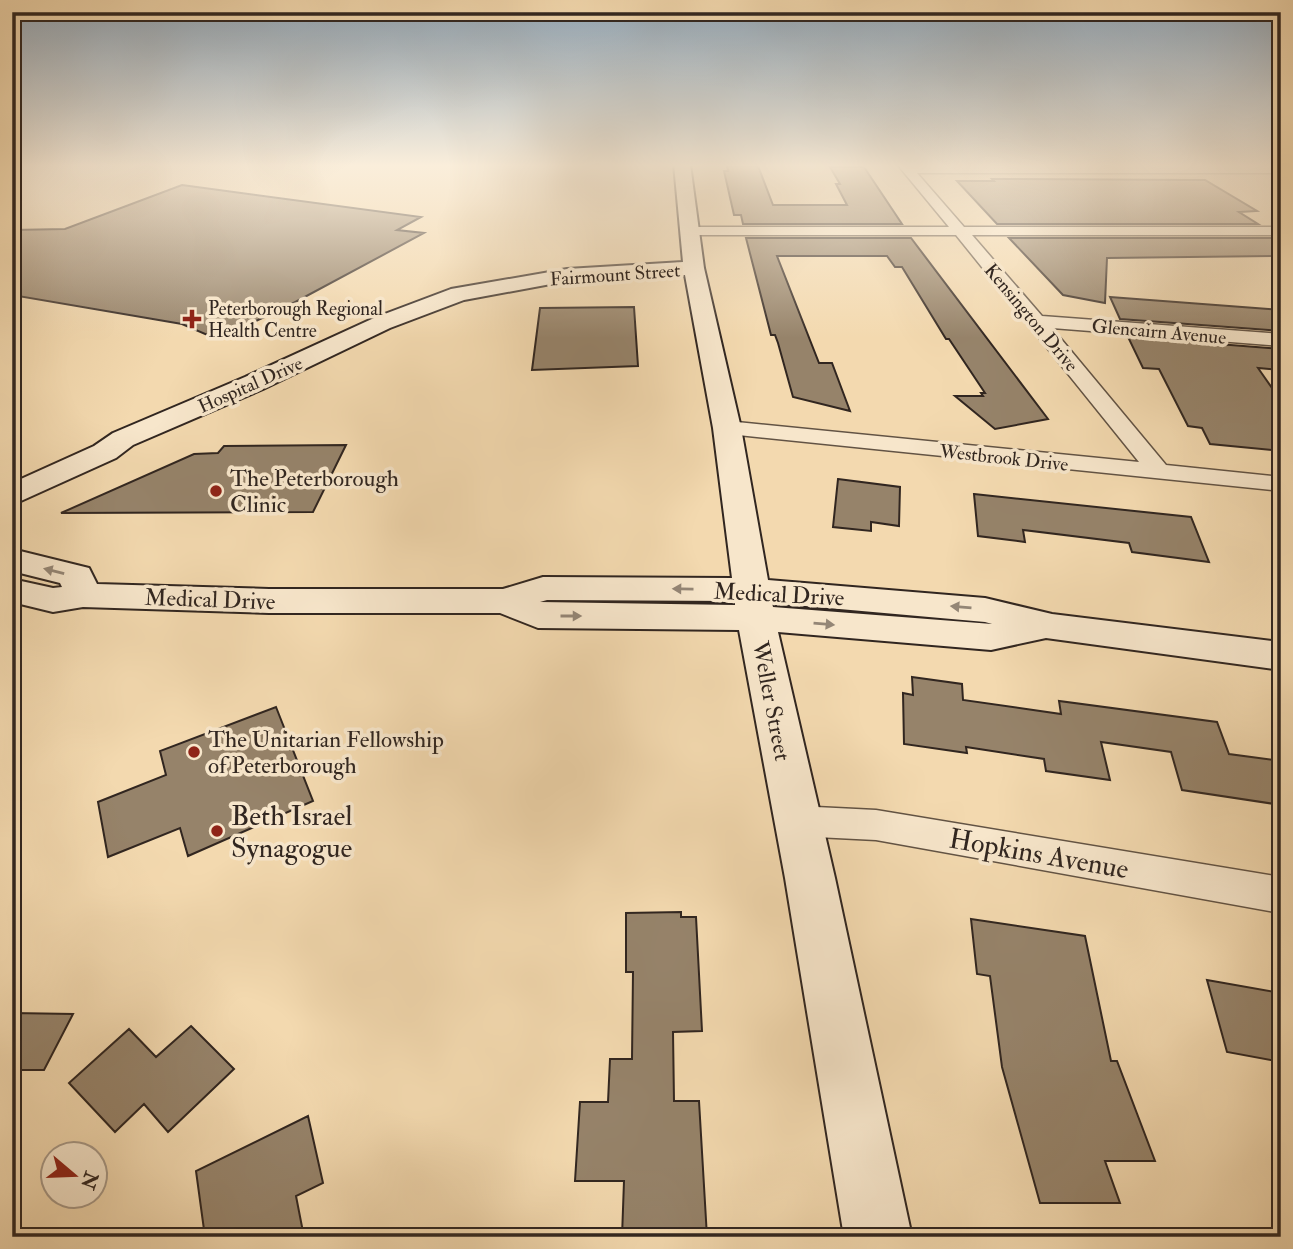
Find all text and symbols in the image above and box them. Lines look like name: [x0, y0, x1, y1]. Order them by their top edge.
street label: Fairmount Street: [549, 258, 681, 292]
street label: Kensington Drive: [979, 259, 1084, 377]
place label: Peterborough Regional Health Centre: [208, 297, 383, 343]
marker: Peterborough Regional Health Centre: [182, 309, 202, 329]
street label: Glencairn Avenue: [1091, 314, 1227, 350]
street label: Hospital Drive: [194, 351, 307, 420]
street label: Westbrook Drive: [937, 439, 1070, 477]
place label: The Peterborough Clinic: [230, 464, 399, 519]
marker: The Peterborough Clinic: [208, 483, 224, 499]
one-way arrow: [43, 565, 64, 575]
street label: Medical Drive: [713, 577, 845, 612]
street label: Medical Drive: [144, 583, 276, 616]
one-way arrow: [672, 583, 694, 595]
one-way arrow: [950, 602, 972, 613]
one-way arrow: [560, 610, 582, 622]
one-way arrow: [813, 619, 835, 630]
street label: Weller Street: [746, 638, 797, 763]
place label: The Unitarian Fellowship of Peterborough: [208, 725, 444, 780]
marker: The Unitarian Fellowship of Peterborough: [186, 744, 202, 760]
place label: Beth Israel Synagogue: [231, 799, 352, 866]
street label: Hopkins Avenue: [946, 821, 1132, 888]
marker: Beth Israel Synagogue: [209, 823, 225, 839]
north arrow: [38, 1140, 108, 1210]
text: N: [75, 1167, 104, 1193]

